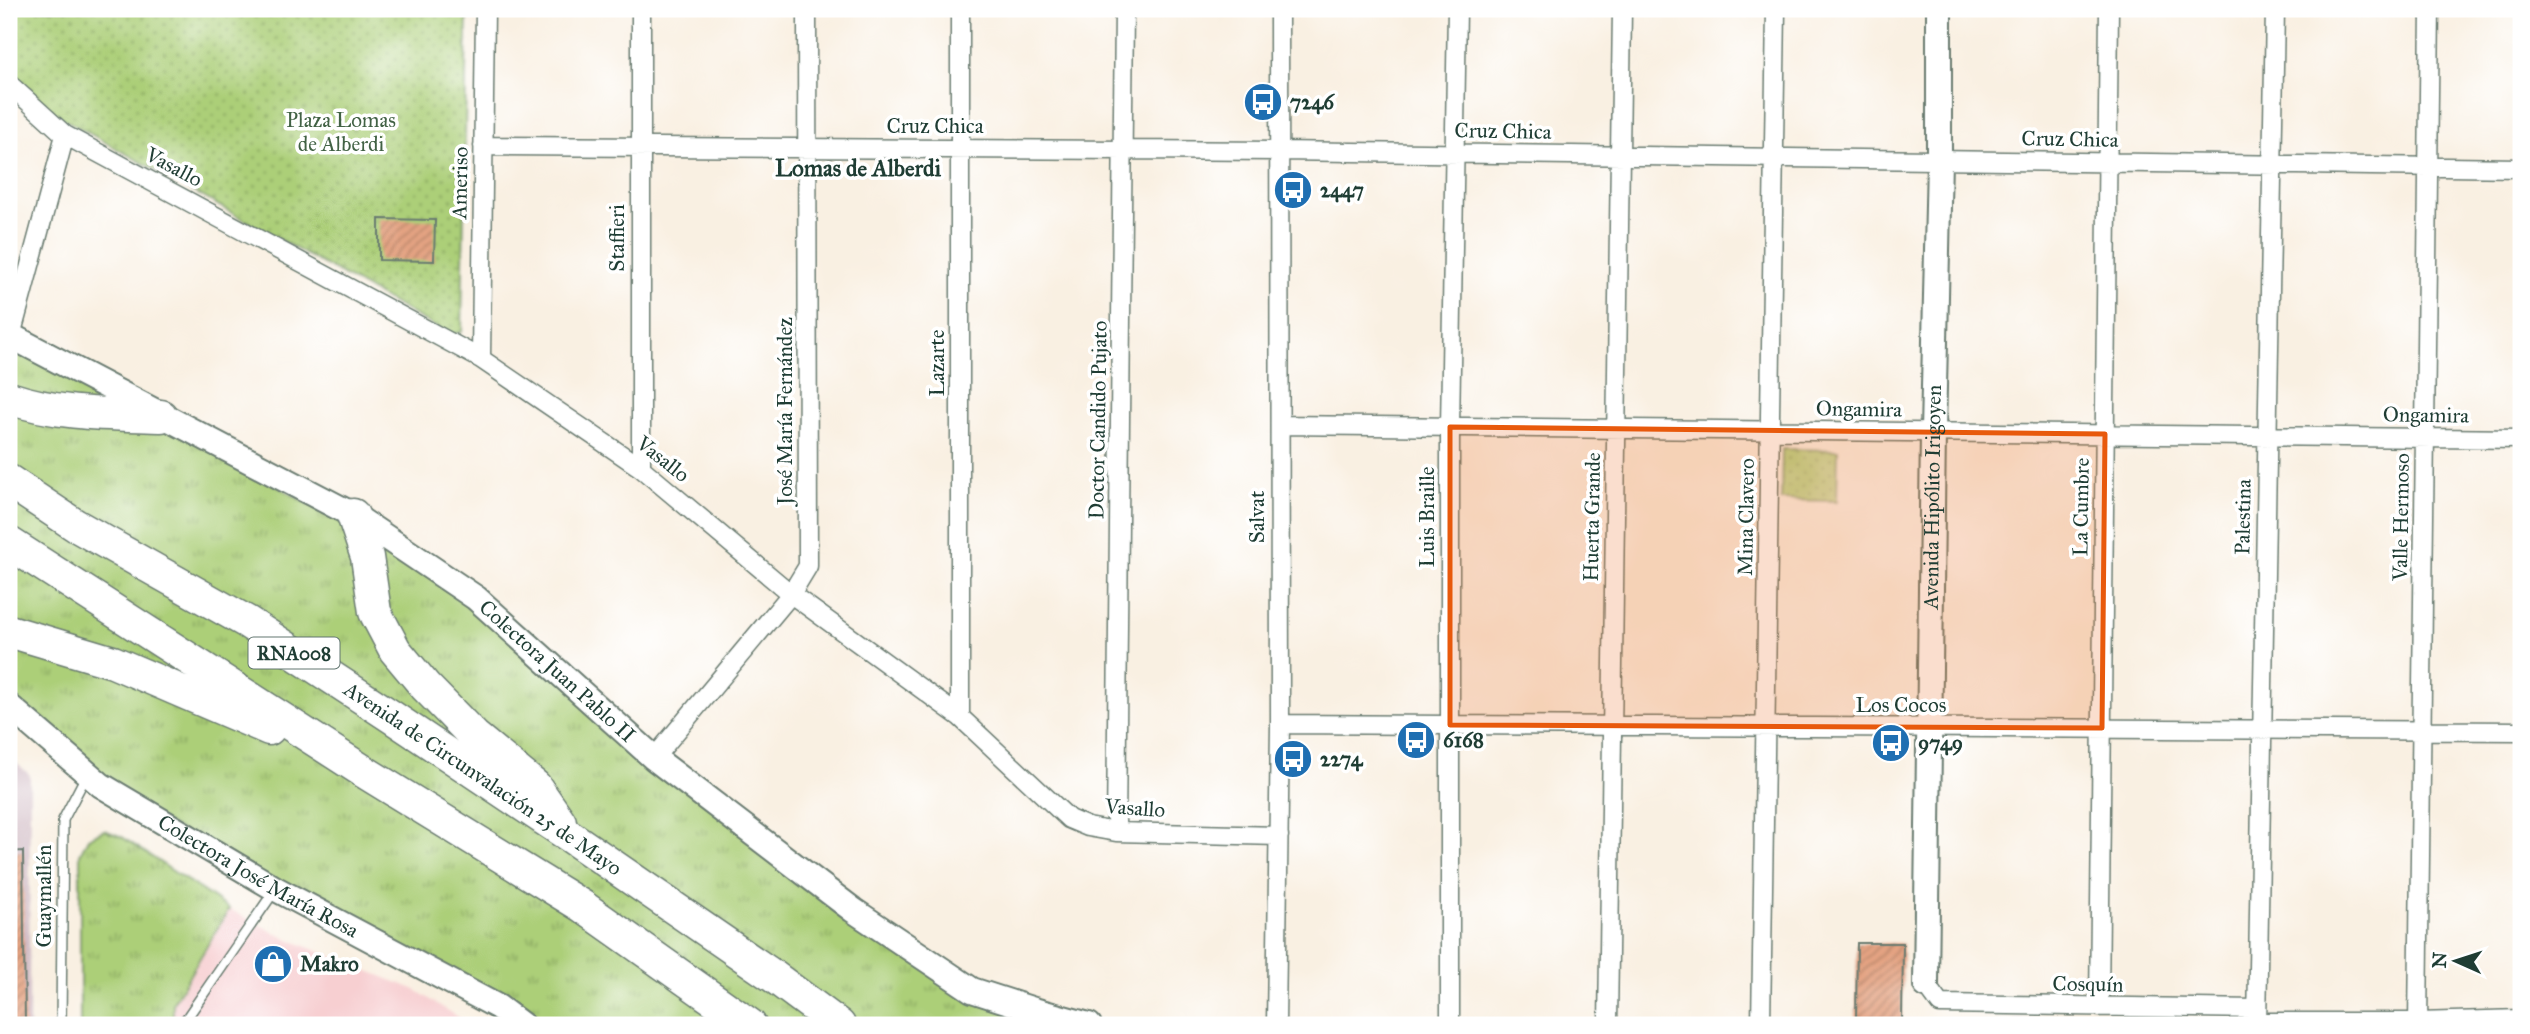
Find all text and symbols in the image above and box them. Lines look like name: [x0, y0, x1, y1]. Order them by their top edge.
bus stop icon: 7246: [1242, 81, 1284, 123]
place label: 7246: [1290, 89, 1335, 115]
park label: Plaza Lomas de Alberdi: [286, 107, 396, 157]
street label: Cruz Chica: [886, 113, 984, 139]
street label: Cruz Chica: [1454, 117, 1552, 145]
street label: Cruz Chica: [2021, 125, 2119, 153]
street label: Vasallo: [140, 141, 207, 193]
street label: Ameriso: [446, 146, 474, 220]
district label: Lomas de Alberdi: [775, 154, 942, 182]
bus stop icon: 2447: [1272, 169, 1314, 211]
place label: 2447: [1320, 177, 1364, 203]
street label: Staffieri: [604, 204, 630, 272]
street label: José María Fernández: [772, 317, 798, 507]
street label: Doctor Candido Pujato: [1083, 320, 1113, 520]
street label: Lazarte: [924, 329, 950, 397]
street label: Avenida Hipólito Irigoyen: [1918, 384, 1947, 611]
street label: Ongamira: [1816, 395, 1902, 423]
street label: Ongamira: [2383, 401, 2469, 429]
street label: Vasallo: [630, 430, 695, 488]
street label: Huerta Grande: [1578, 452, 1606, 582]
street label: Valle Hermoso: [2387, 453, 2415, 582]
street label: La Cumbre: [2067, 457, 2095, 556]
street label: Mina Clavero: [1732, 458, 1760, 576]
street label: Luis Braille: [1414, 466, 1440, 568]
street label: Palestina: [2229, 479, 2257, 555]
street label: Salvat: [1244, 490, 1270, 543]
street label: Colectora Juan Pablo II: [474, 594, 641, 748]
road number: RNA008: [248, 638, 340, 668]
street label: Avenida de Circunvalación 25 de Mayo: [338, 676, 627, 881]
street label: Los Cocos: [1856, 692, 1946, 718]
bus stop icon: 6168: [1395, 719, 1437, 761]
bus stop icon: 9749: [1870, 722, 1912, 764]
place label: 6168: [1443, 727, 1484, 753]
place label: 9749: [1918, 730, 1963, 756]
bus stop icon: 2274: [1272, 738, 1314, 780]
place label: 2274: [1320, 746, 1364, 772]
street label: Vasallo: [1103, 793, 1166, 823]
street label: Colectora José María Rosa: [153, 809, 363, 944]
street label: Guaymallén: [31, 845, 57, 947]
north arrow: [2422, 926, 2492, 996]
shop icon: Makro: [252, 943, 294, 985]
place label: Makro: [300, 951, 359, 977]
text: N: [2428, 951, 2451, 969]
street label: Cosquín: [2052, 970, 2124, 998]

